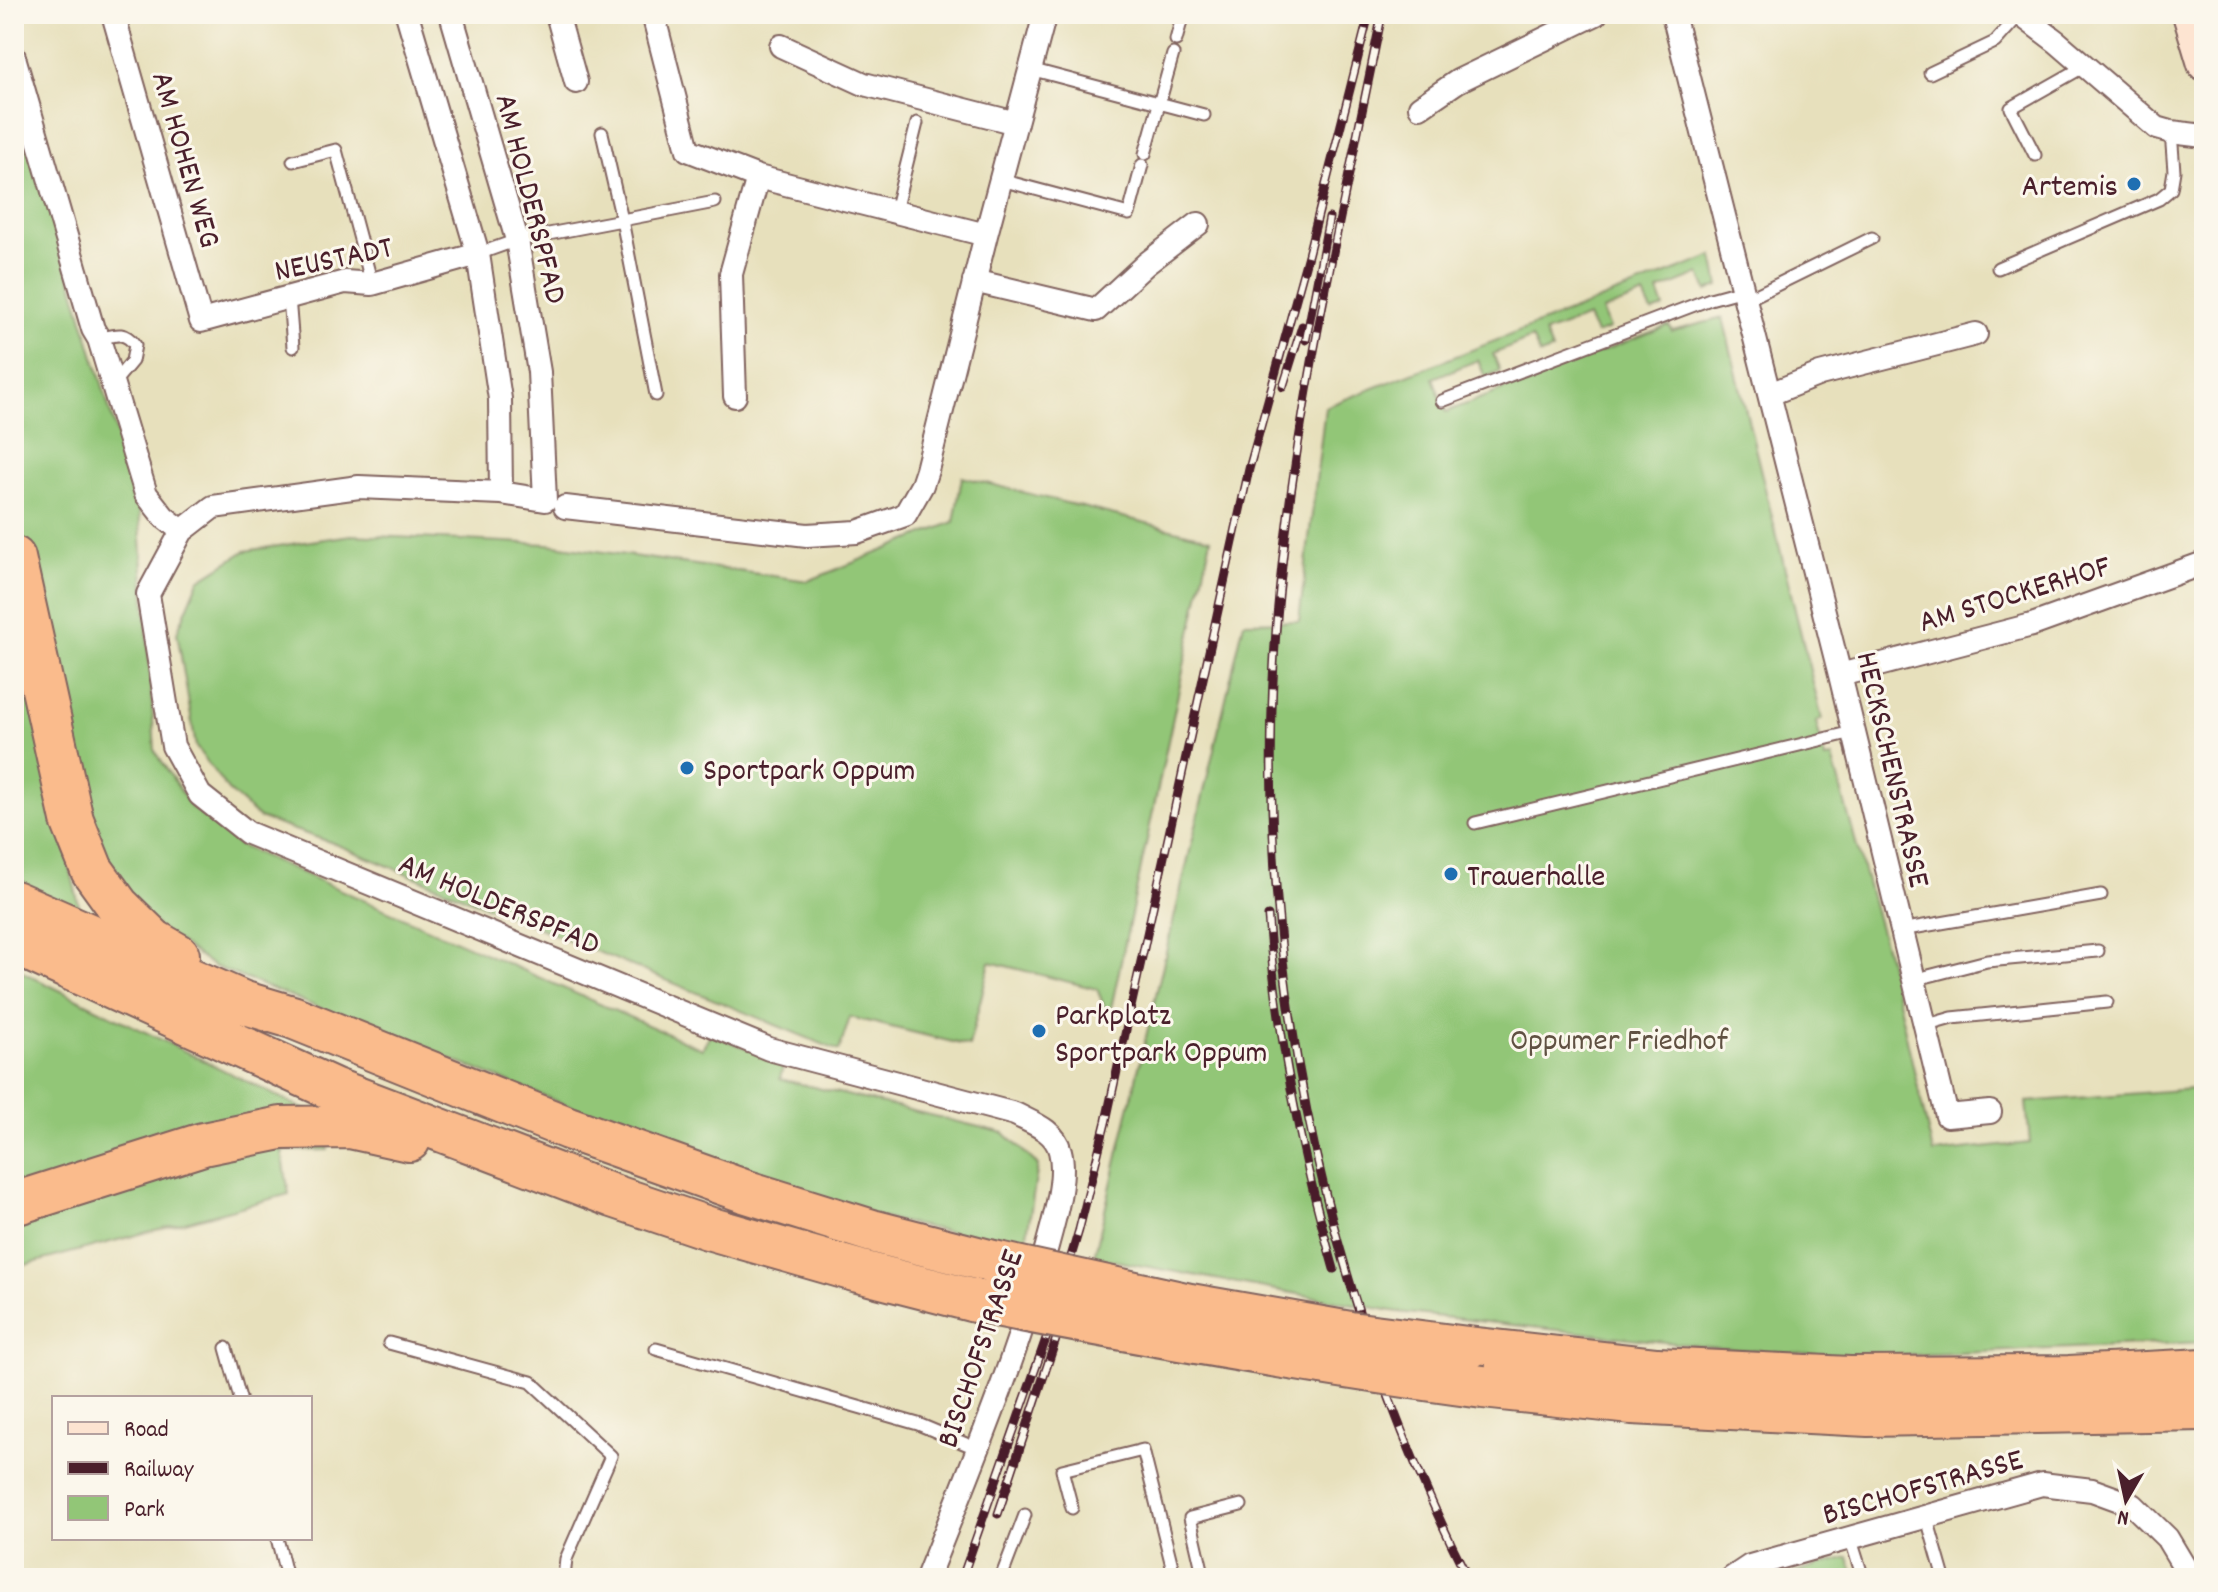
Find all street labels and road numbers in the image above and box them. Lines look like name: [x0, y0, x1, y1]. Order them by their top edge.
street label: AM HOHEN WEG: [136, 67, 230, 254]
street label: AM HOLDERSPFAD: [480, 89, 576, 309]
street label: NEUSTADT: [271, 227, 397, 297]
street label: AM STOCKERHOF: [1914, 546, 2117, 648]
street label: HECKSCHENSTRASSE: [1841, 648, 1940, 893]
street label: AM HOLDERSPFAD: [390, 843, 606, 970]
street label: BISCHOFSTRASSE: [927, 1244, 1038, 1455]
street label: BISCHOFSTRASSE: [1818, 1439, 2030, 1540]

